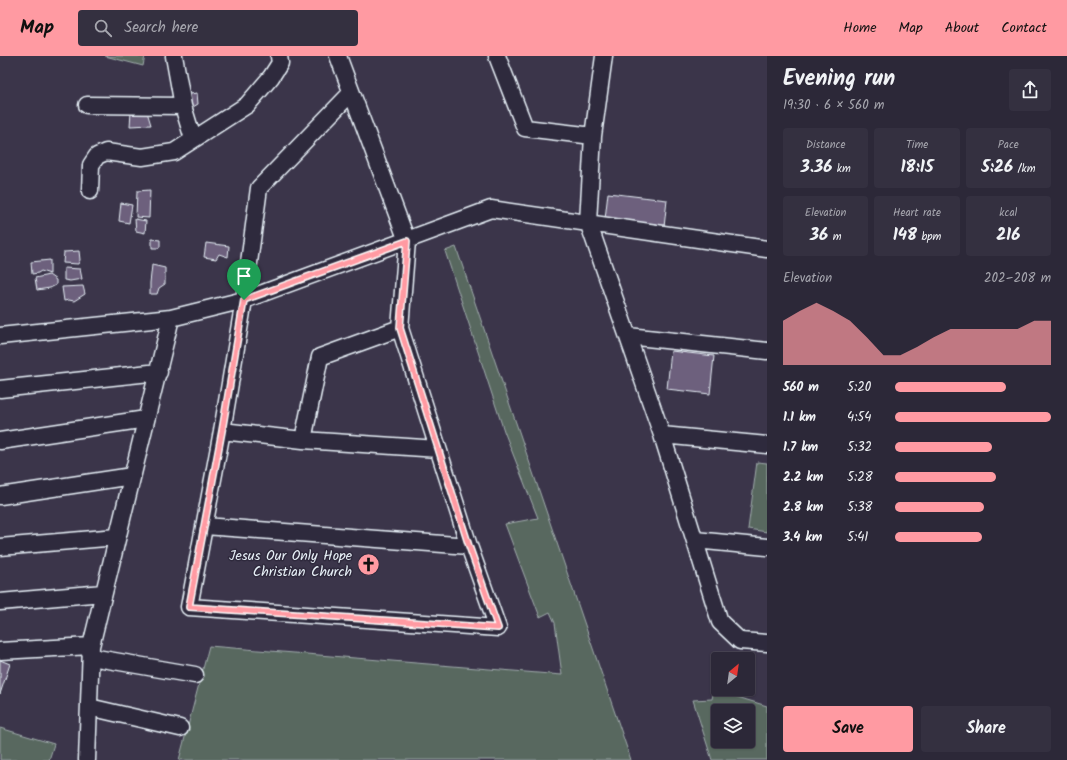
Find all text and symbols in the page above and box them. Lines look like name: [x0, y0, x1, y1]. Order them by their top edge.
search box: [78, 10, 358, 46]
text: Map: [20, 13, 54, 43]
text: Search here: [124, 16, 198, 40]
icon: search: [92, 17, 114, 39]
text: Home: [843, 17, 877, 39]
text: Map: [899, 17, 923, 39]
text: About: [945, 17, 979, 39]
text: Contact: [1001, 17, 1047, 39]
text: Evening run: [783, 62, 895, 97]
button: share: [1009, 69, 1051, 111]
text: 19:30 · 6 × 560 m: [783, 95, 884, 116]
text: Distance: [806, 136, 845, 154]
text: Time: [906, 136, 928, 154]
text: Pace: [998, 136, 1019, 154]
text: 3.36: [801, 154, 832, 181]
text: 18:15: [900, 154, 934, 181]
text: 5:26: [981, 154, 1013, 181]
text: km: [832, 160, 851, 178]
text: /km: [1013, 160, 1035, 178]
text: Elevation: [805, 204, 846, 222]
text: Heart rate: [893, 204, 941, 222]
text: kcal: [999, 204, 1017, 222]
text: 36: [810, 222, 828, 249]
text: 148: [893, 222, 917, 249]
text: 216: [996, 222, 1020, 249]
text: m: [828, 228, 842, 246]
text: bpm: [917, 228, 941, 246]
pin: [227, 259, 261, 300]
icon: arrive: [233, 265, 255, 287]
text: Elevation: [783, 268, 832, 289]
text: 202–208 m: [984, 268, 1051, 289]
text: 560 m: [783, 377, 819, 398]
text: 5:20: [847, 377, 871, 398]
text: 1.1 km: [783, 407, 816, 428]
text: 4:54: [847, 407, 872, 428]
text: 1.7 km: [783, 437, 818, 458]
text: 5:32: [847, 437, 872, 458]
text: 2.2 km: [783, 467, 823, 488]
text: 5:28: [847, 467, 873, 488]
text: 2.8 km: [783, 497, 823, 518]
text: 5:38: [847, 497, 872, 518]
text: 3.4 km: [783, 527, 822, 548]
text: 5:41: [847, 527, 868, 548]
place label: Jesus Our Only Hope Christian Church: [229, 545, 353, 583]
church icon: Jesus Our Only Hope Christian Church: [355, 551, 381, 577]
north arrow: [711, 652, 755, 696]
map controls: [711, 652, 755, 748]
button: layers: [711, 704, 755, 748]
button: Save: [783, 706, 913, 752]
button: Share: [921, 706, 1051, 752]

